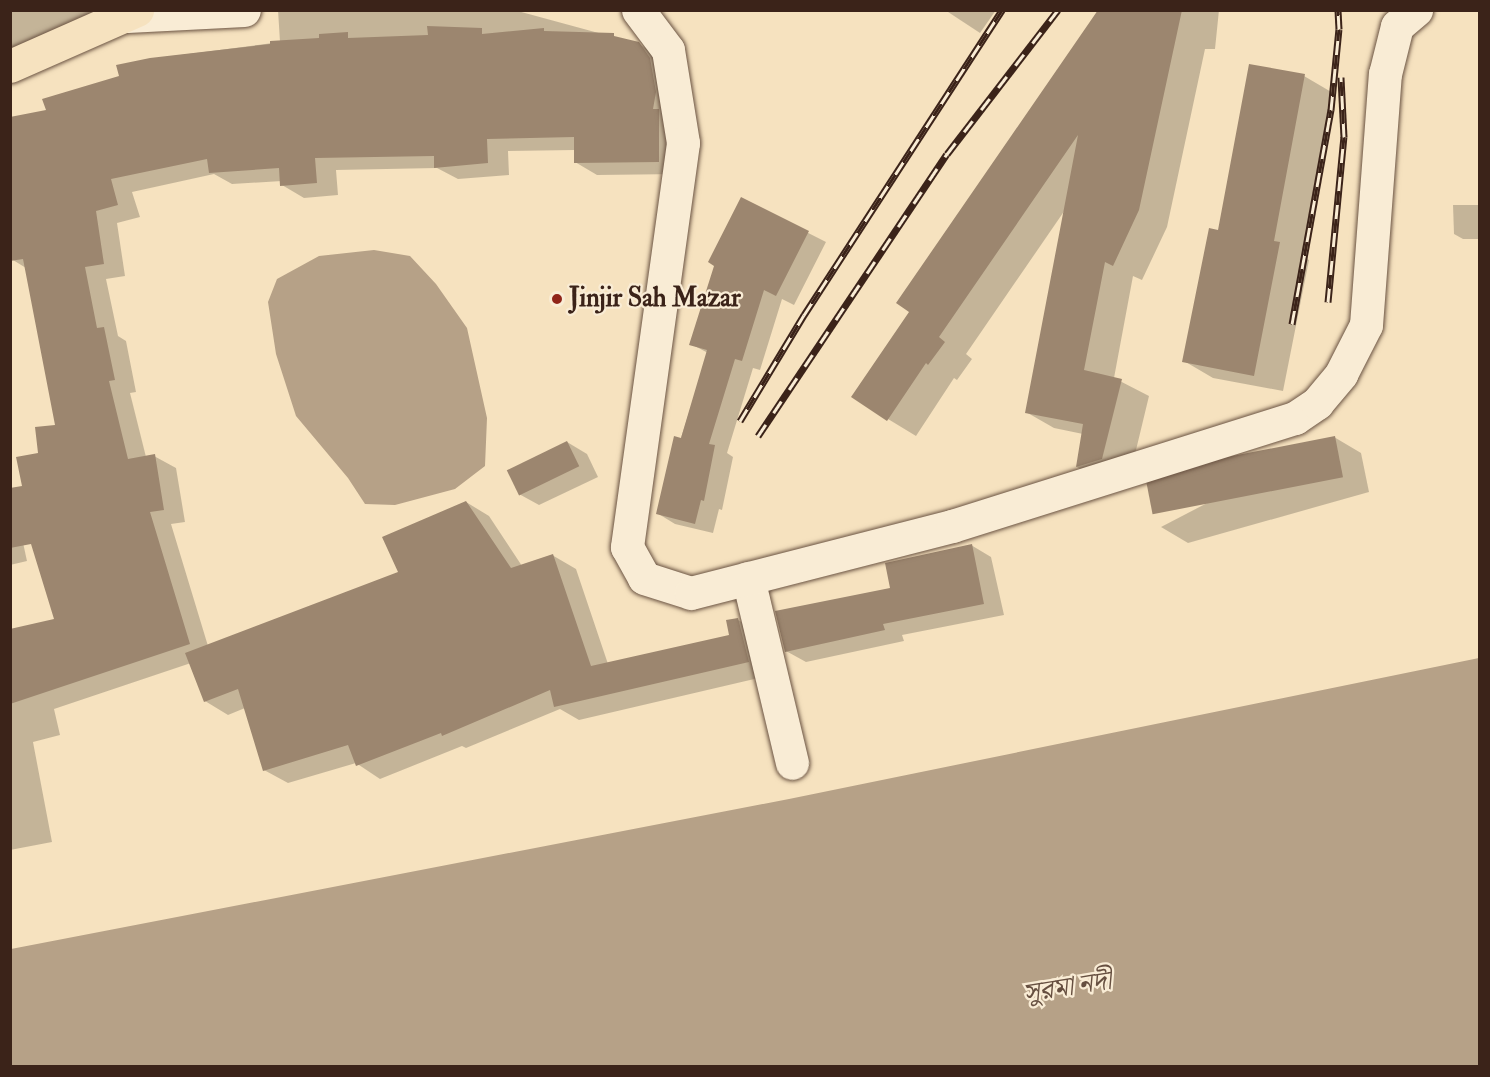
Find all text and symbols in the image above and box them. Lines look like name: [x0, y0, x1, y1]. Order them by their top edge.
place label: Jinjir Sah Mazar: [569, 283, 741, 315]
marker: Jinjir Sah Mazar: [550, 292, 564, 306]
water label: সুরমা নদী: [1021, 964, 1113, 1010]

